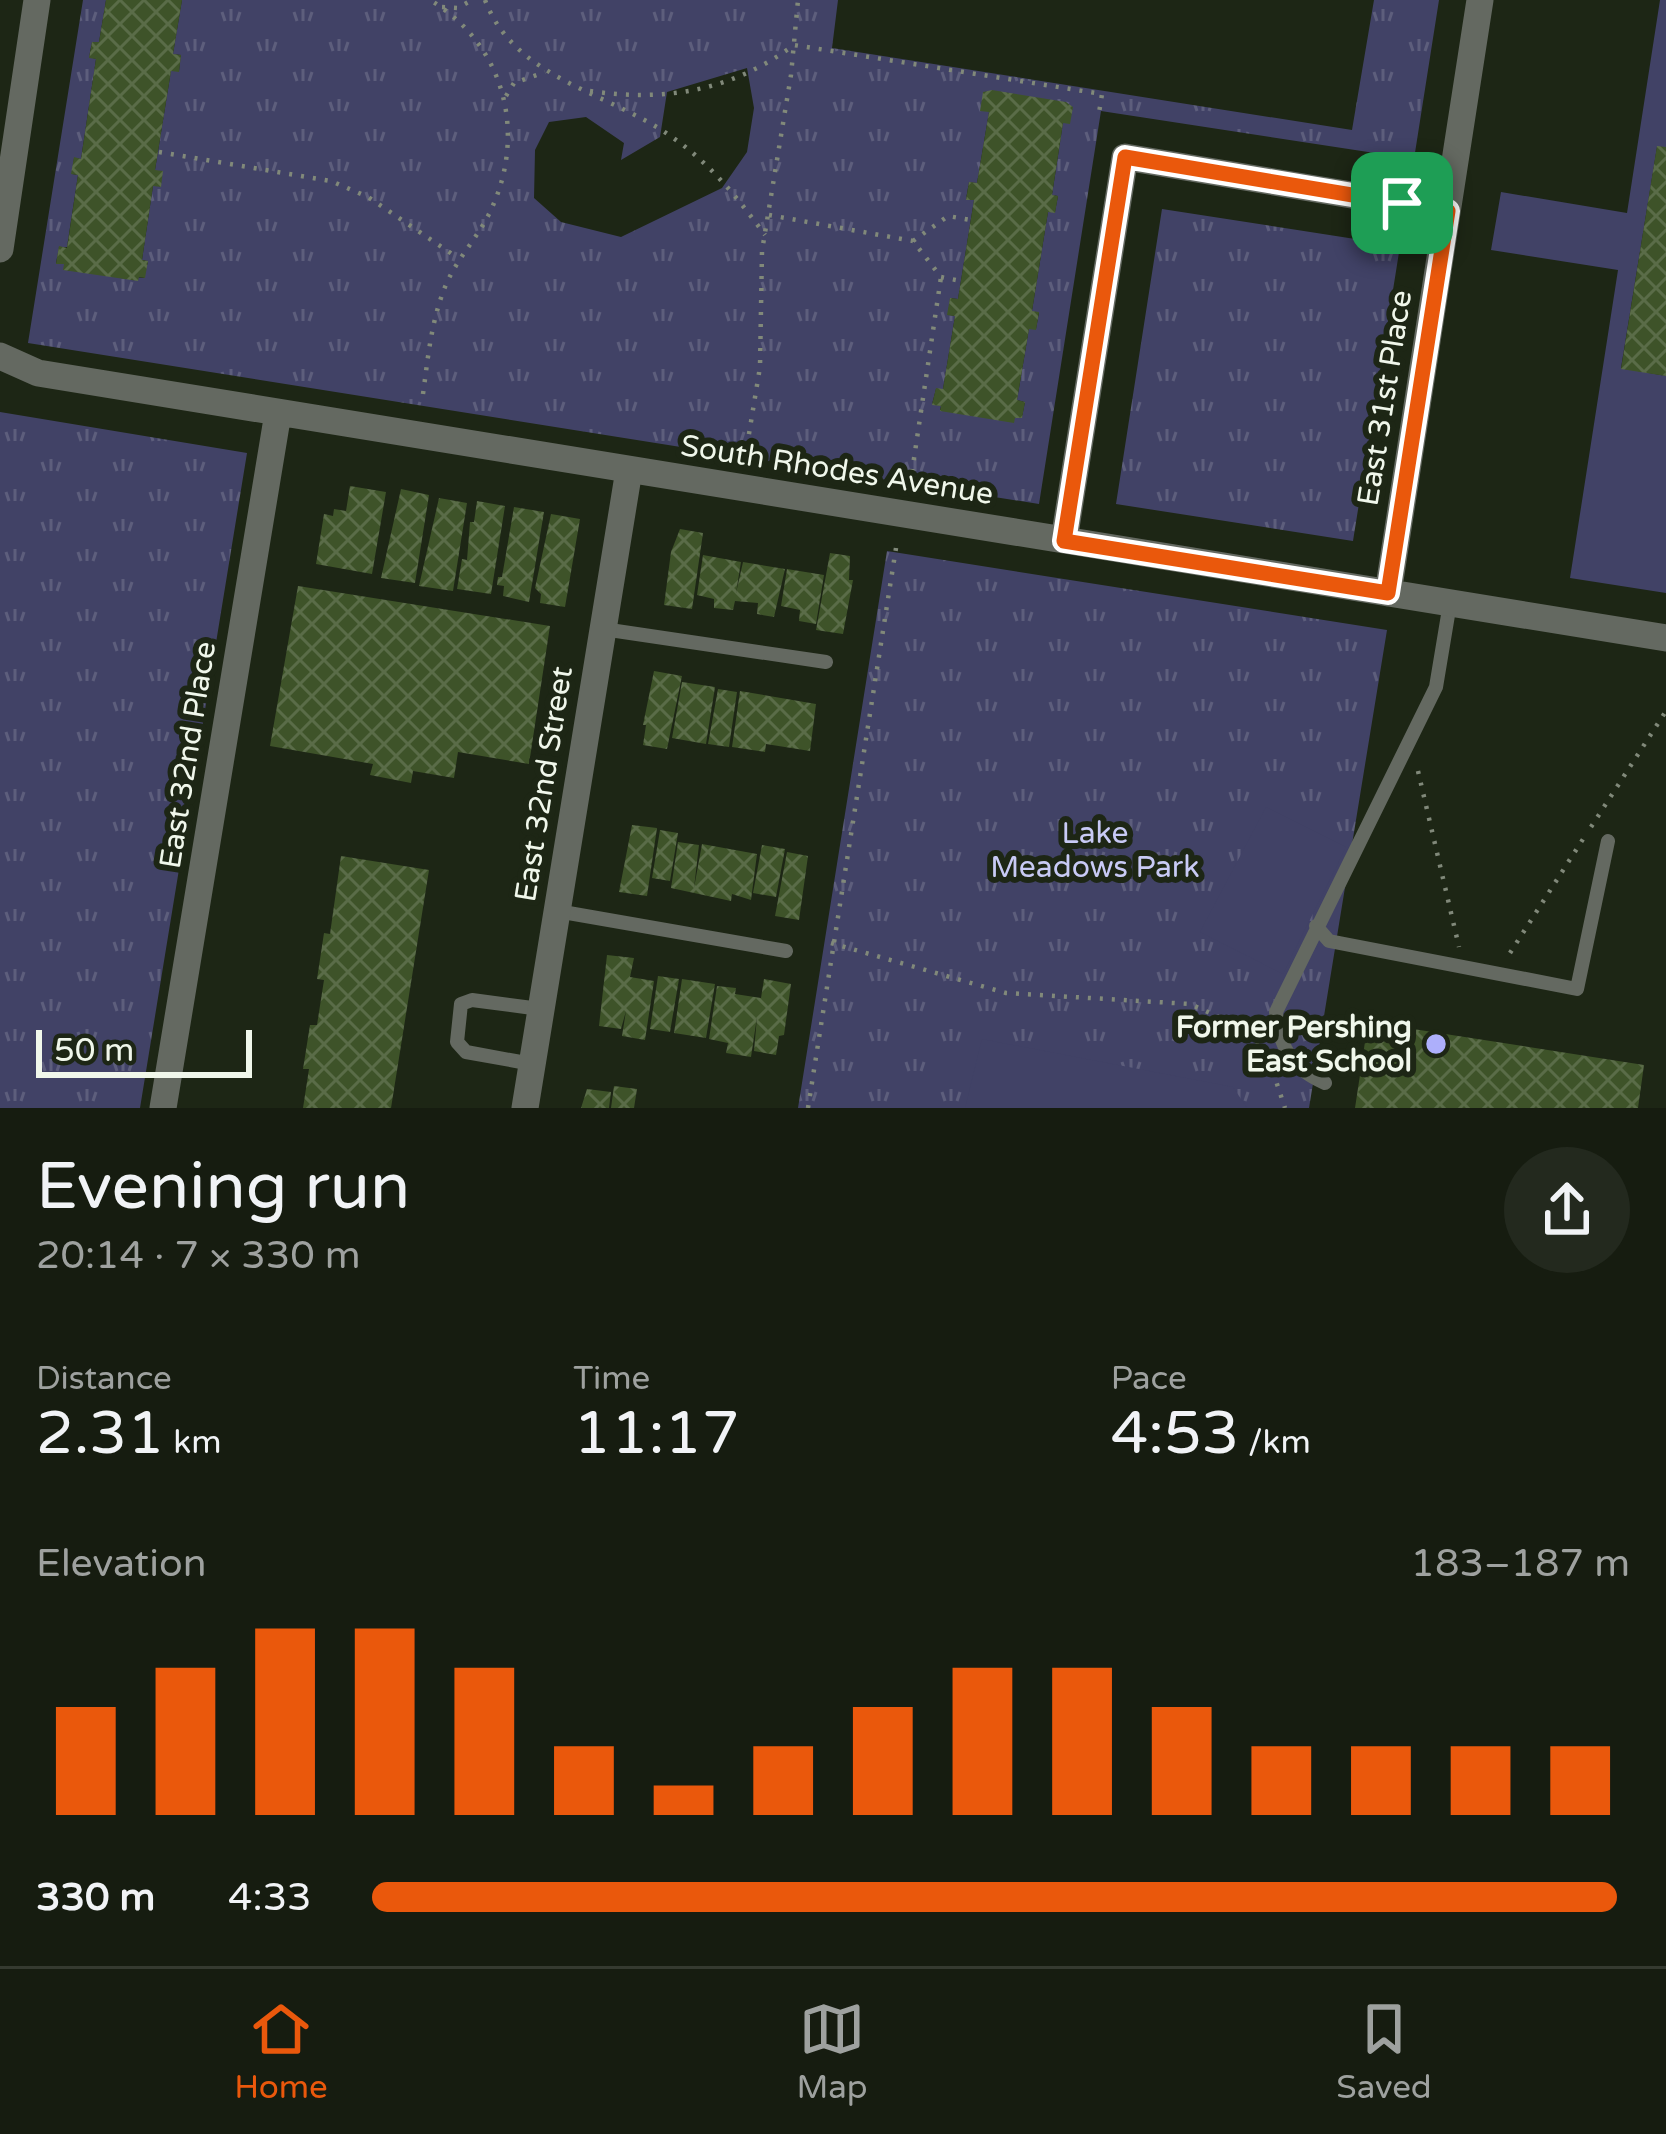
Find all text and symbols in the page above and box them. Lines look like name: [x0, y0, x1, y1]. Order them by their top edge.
pin: [1351, 152, 1453, 254]
icon: arrive: [1369, 170, 1435, 236]
street label: East 31st Place: [1350, 288, 1420, 508]
street label: South Rhodes Avenue: [678, 427, 996, 513]
street label: East 32nd Place: [152, 639, 224, 871]
street label: East 32nd Street: [507, 664, 581, 904]
park label: Lake Meadows Park: [990, 815, 1200, 886]
place label: Former Pershing East School: [1176, 1009, 1412, 1080]
scale bar: [36, 1024, 252, 1077]
text: 50 m: [54, 1031, 134, 1070]
marker: Former Pershing East School: [1423, 1031, 1449, 1057]
text: Evening run: [36, 1147, 410, 1227]
button: share: [1504, 1147, 1630, 1273]
text: 20:14 · 7 × 330 m: [36, 1232, 361, 1279]
text: Distance: [36, 1359, 172, 1398]
text: Time: [573, 1359, 650, 1398]
text: Pace: [1111, 1359, 1187, 1398]
text: 2.31: [36, 1398, 165, 1470]
text: 11:17: [573, 1398, 740, 1470]
text: 4:53: [1111, 1398, 1239, 1470]
text: km: [165, 1423, 222, 1462]
text: /km: [1239, 1423, 1311, 1462]
text: Elevation: [36, 1540, 206, 1587]
text: 183–187 m: [1410, 1540, 1630, 1587]
text: 330 m: [36, 1874, 155, 1921]
text: 4:33: [228, 1874, 312, 1921]
tab: Home: [234, 1996, 328, 2107]
tab: Map: [796, 1996, 868, 2107]
tab: Saved: [1336, 1996, 1432, 2107]

